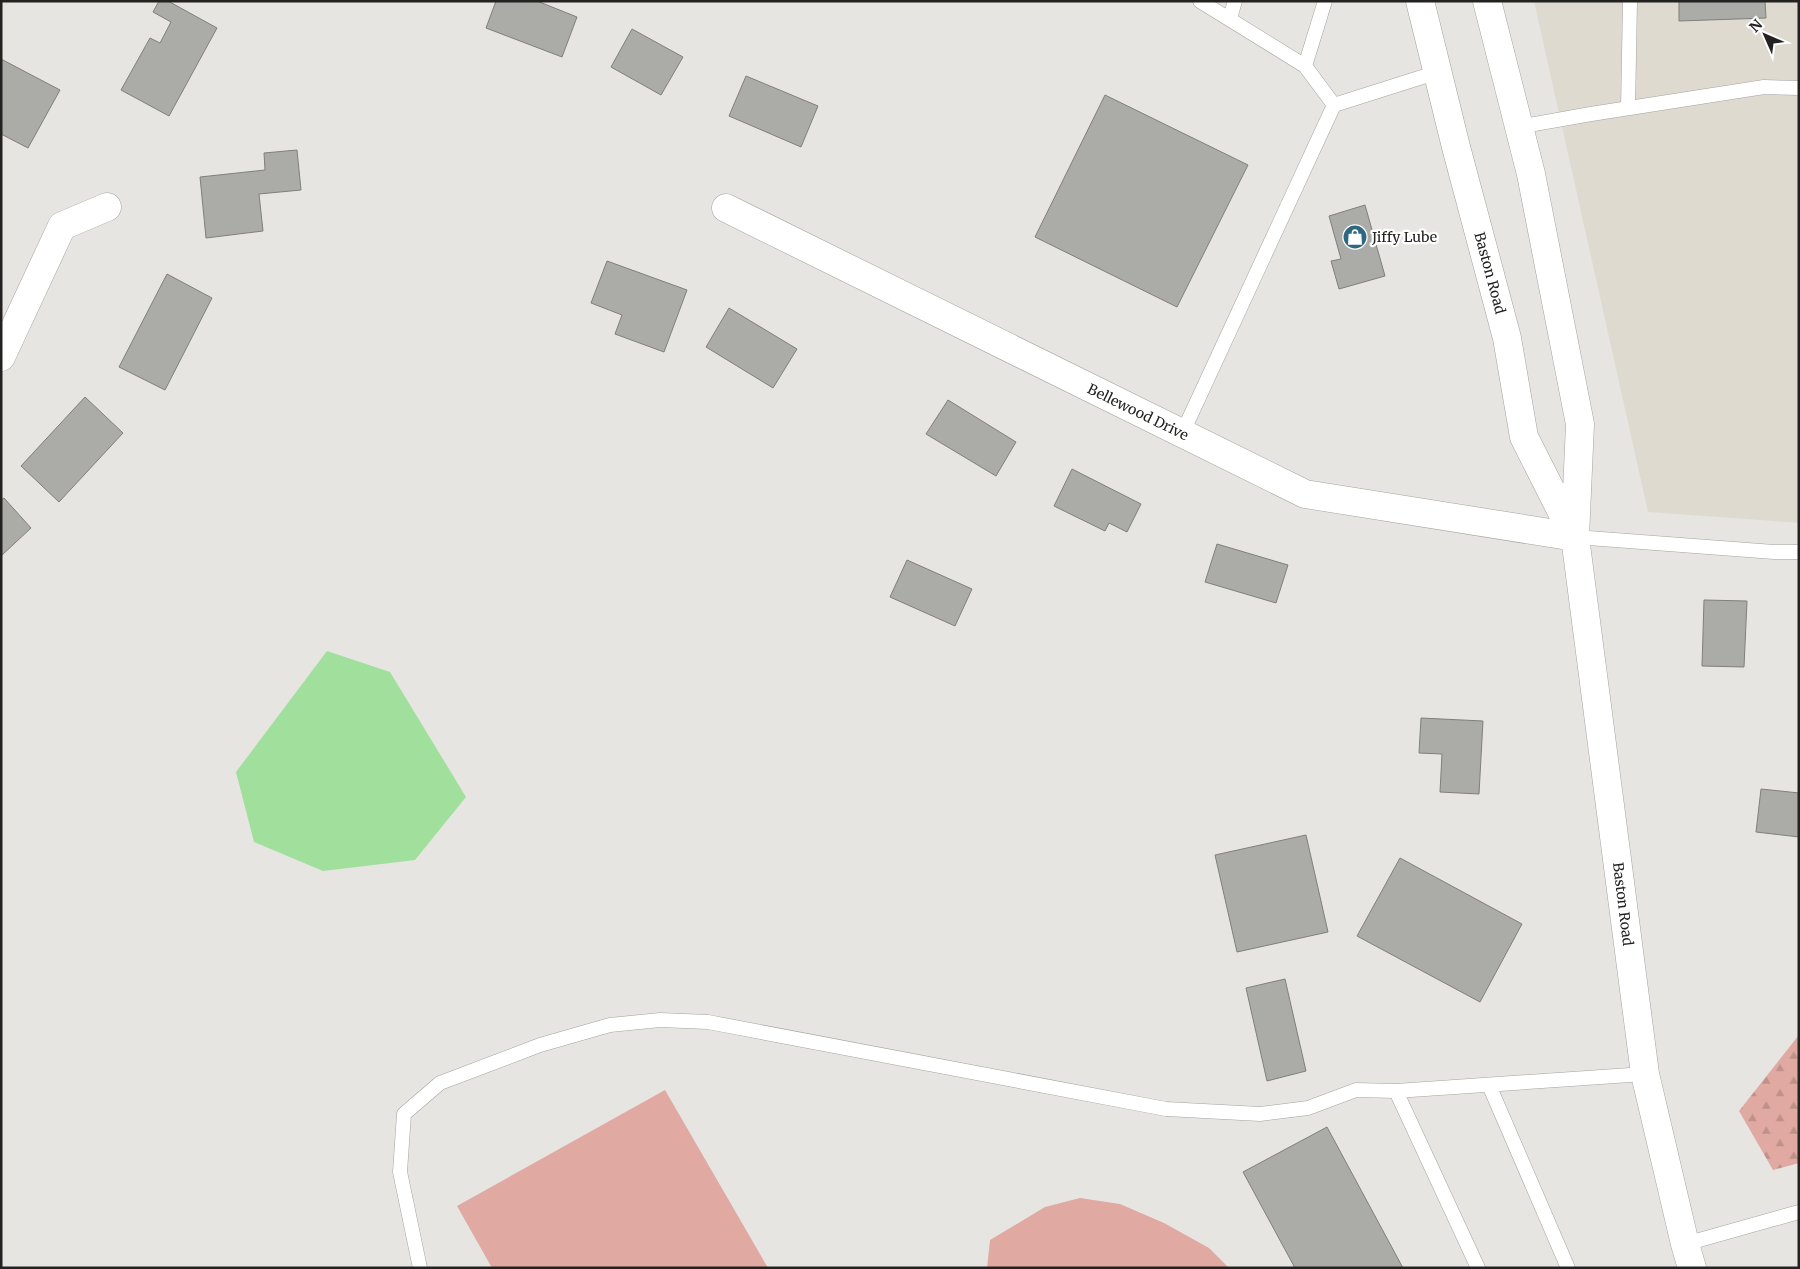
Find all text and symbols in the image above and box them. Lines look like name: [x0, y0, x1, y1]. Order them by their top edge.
north arrow: [1740, 10, 1790, 60]
text: N: [1746, 16, 1766, 36]
shop icon: Jiffy Lube: [1342, 224, 1368, 250]
place label: Jiffy Lube: [1371, 228, 1437, 246]
street label: Baston Road: [1470, 230, 1510, 316]
street label: Bellewood Drive: [1085, 380, 1191, 444]
street label: Baston Road: [1609, 861, 1637, 947]

